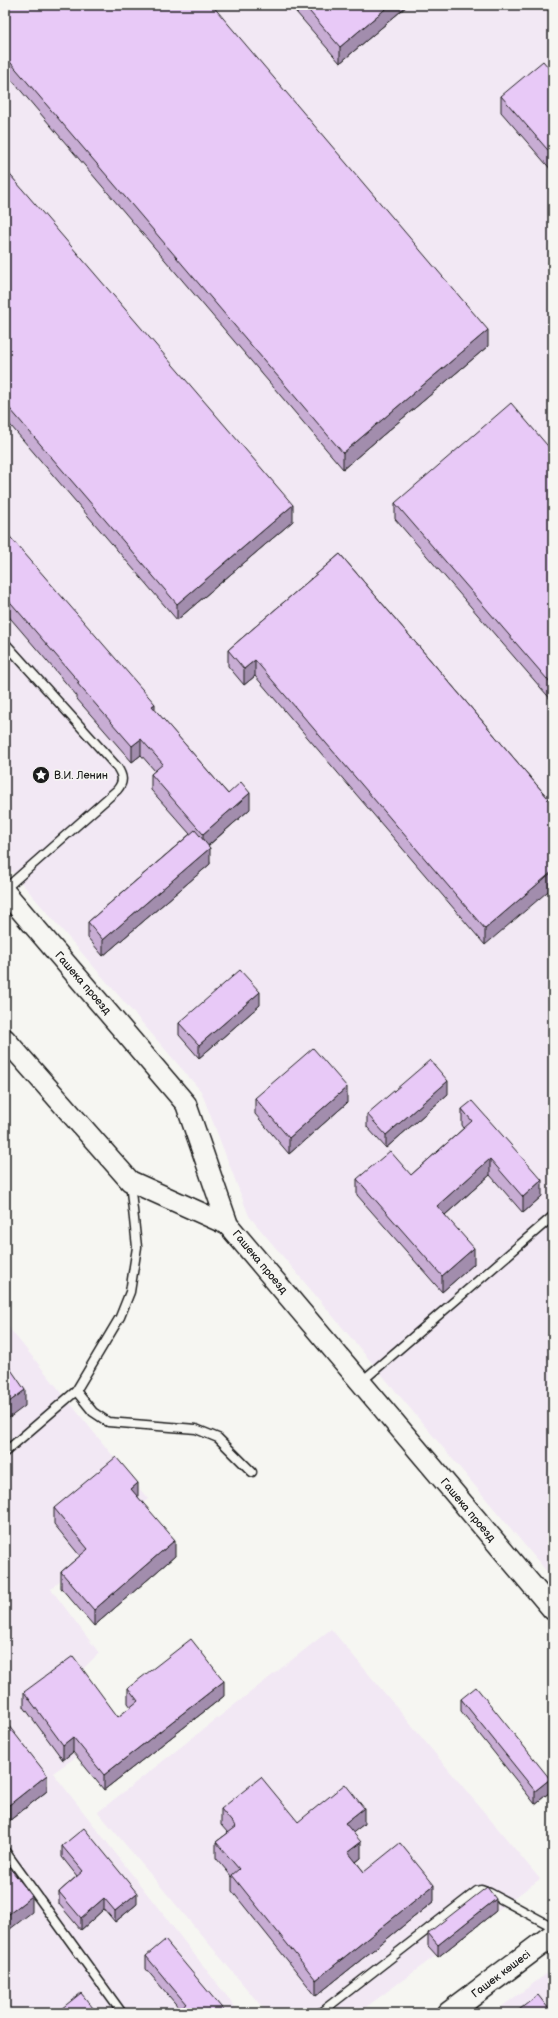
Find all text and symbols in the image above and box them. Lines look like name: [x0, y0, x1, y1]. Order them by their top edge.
place icon: В.И. Ленин: [31, 765, 51, 785]
place label: В.И. Ленин: [54, 769, 108, 782]
street label: Гашека проезд: [52, 949, 114, 1017]
street label: Гашека проезд: [230, 1228, 290, 1297]
street label: Гашека проезд: [438, 1476, 498, 1545]
street label: Гашек көшесі: [469, 1948, 533, 2000]

